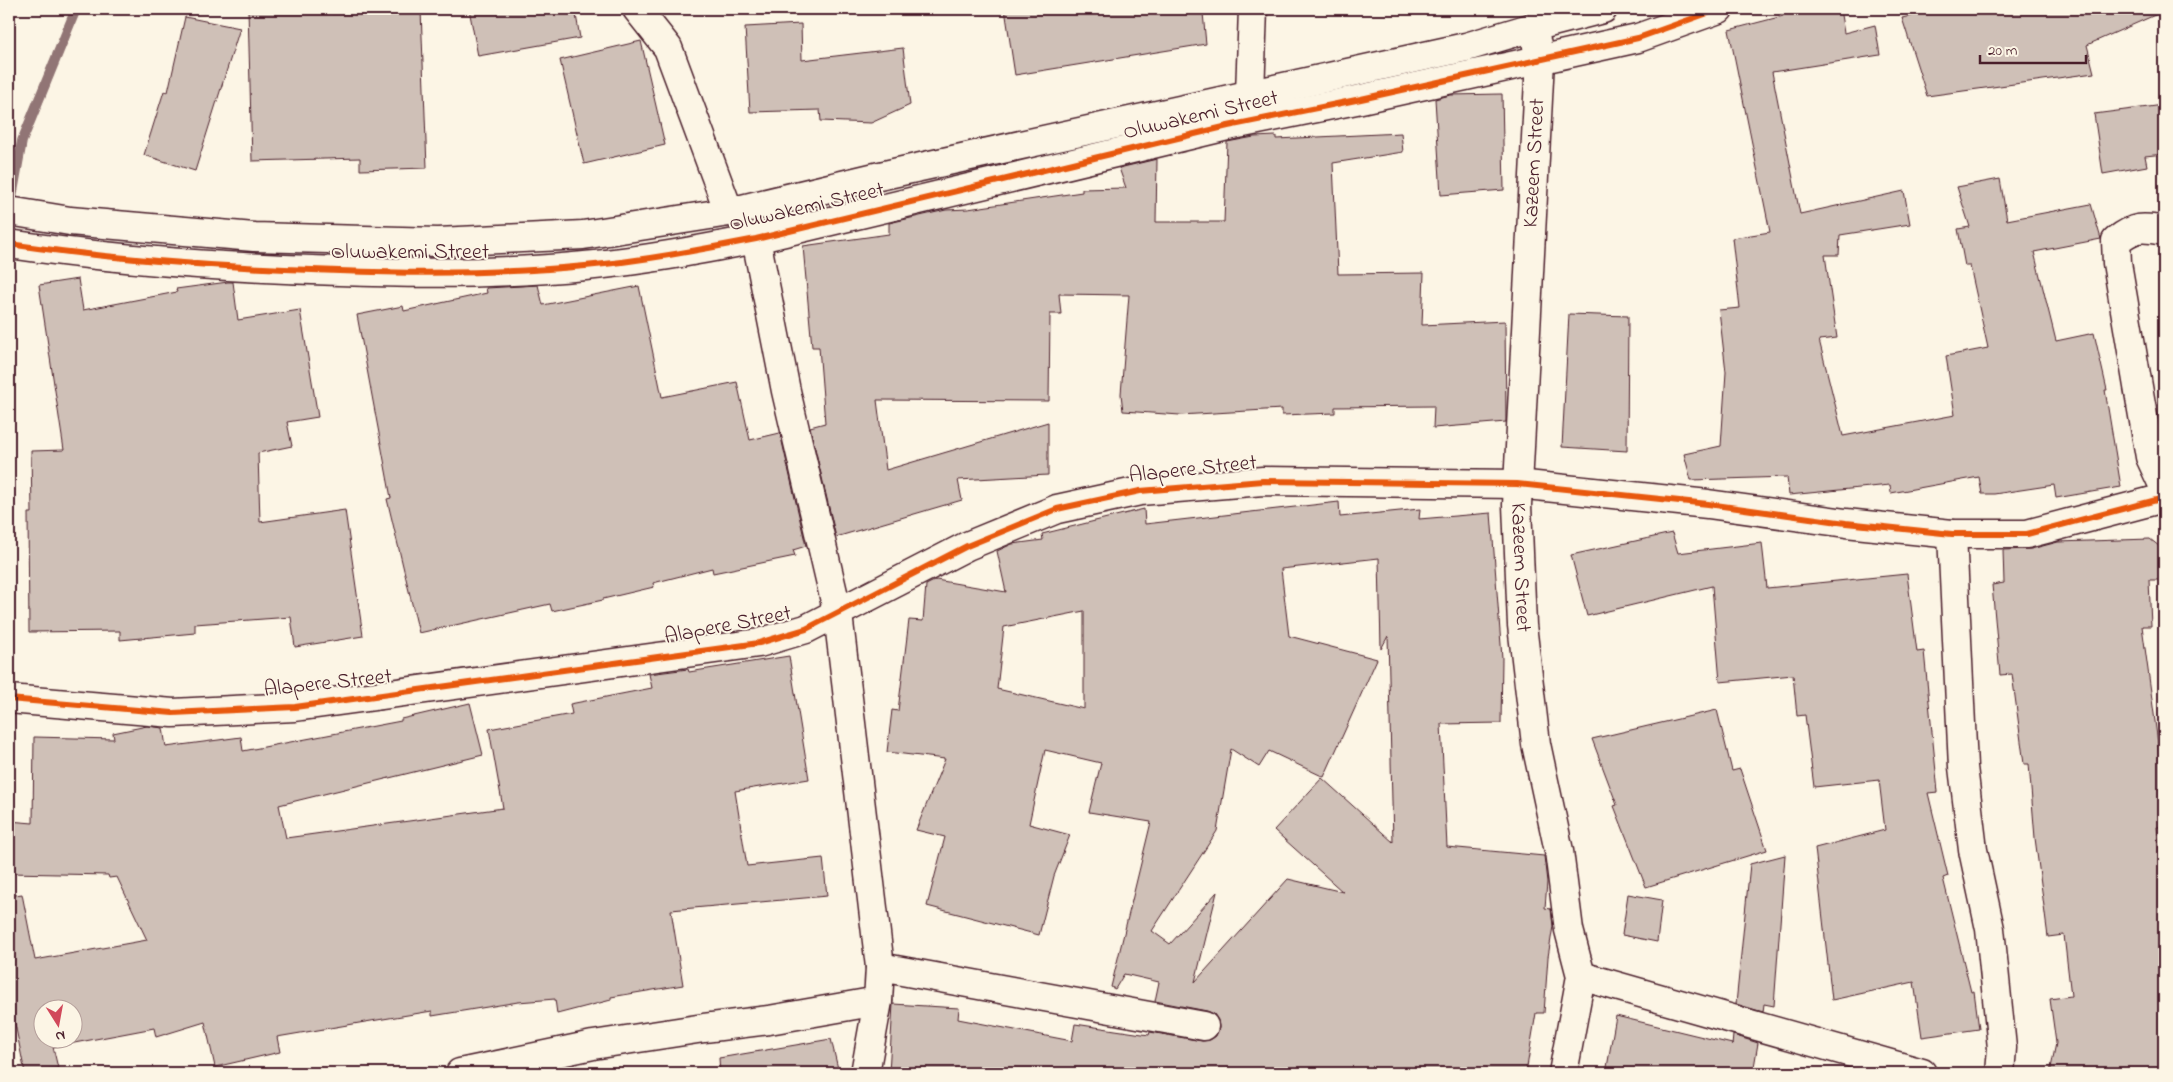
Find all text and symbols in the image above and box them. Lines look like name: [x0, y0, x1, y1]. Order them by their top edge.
scale bar: [1980, 32, 2087, 64]
text: 20 m: [1988, 40, 2018, 62]
street label: Oluwakemi Street: [1120, 82, 1282, 149]
street label: Kazeem Street: [1516, 97, 1554, 228]
street label: Oluwakemi Street: [726, 174, 888, 241]
street label: Oluwakemi Street: [331, 237, 490, 269]
street label: Alapere Street: [1127, 447, 1259, 493]
street label: Kazeem Street: [1501, 502, 1539, 635]
street label: Alapere Street: [662, 598, 795, 654]
street label: Alapere Street: [262, 661, 394, 707]
north arrow: [32, 1000, 82, 1050]
text: N: [54, 1024, 67, 1046]

